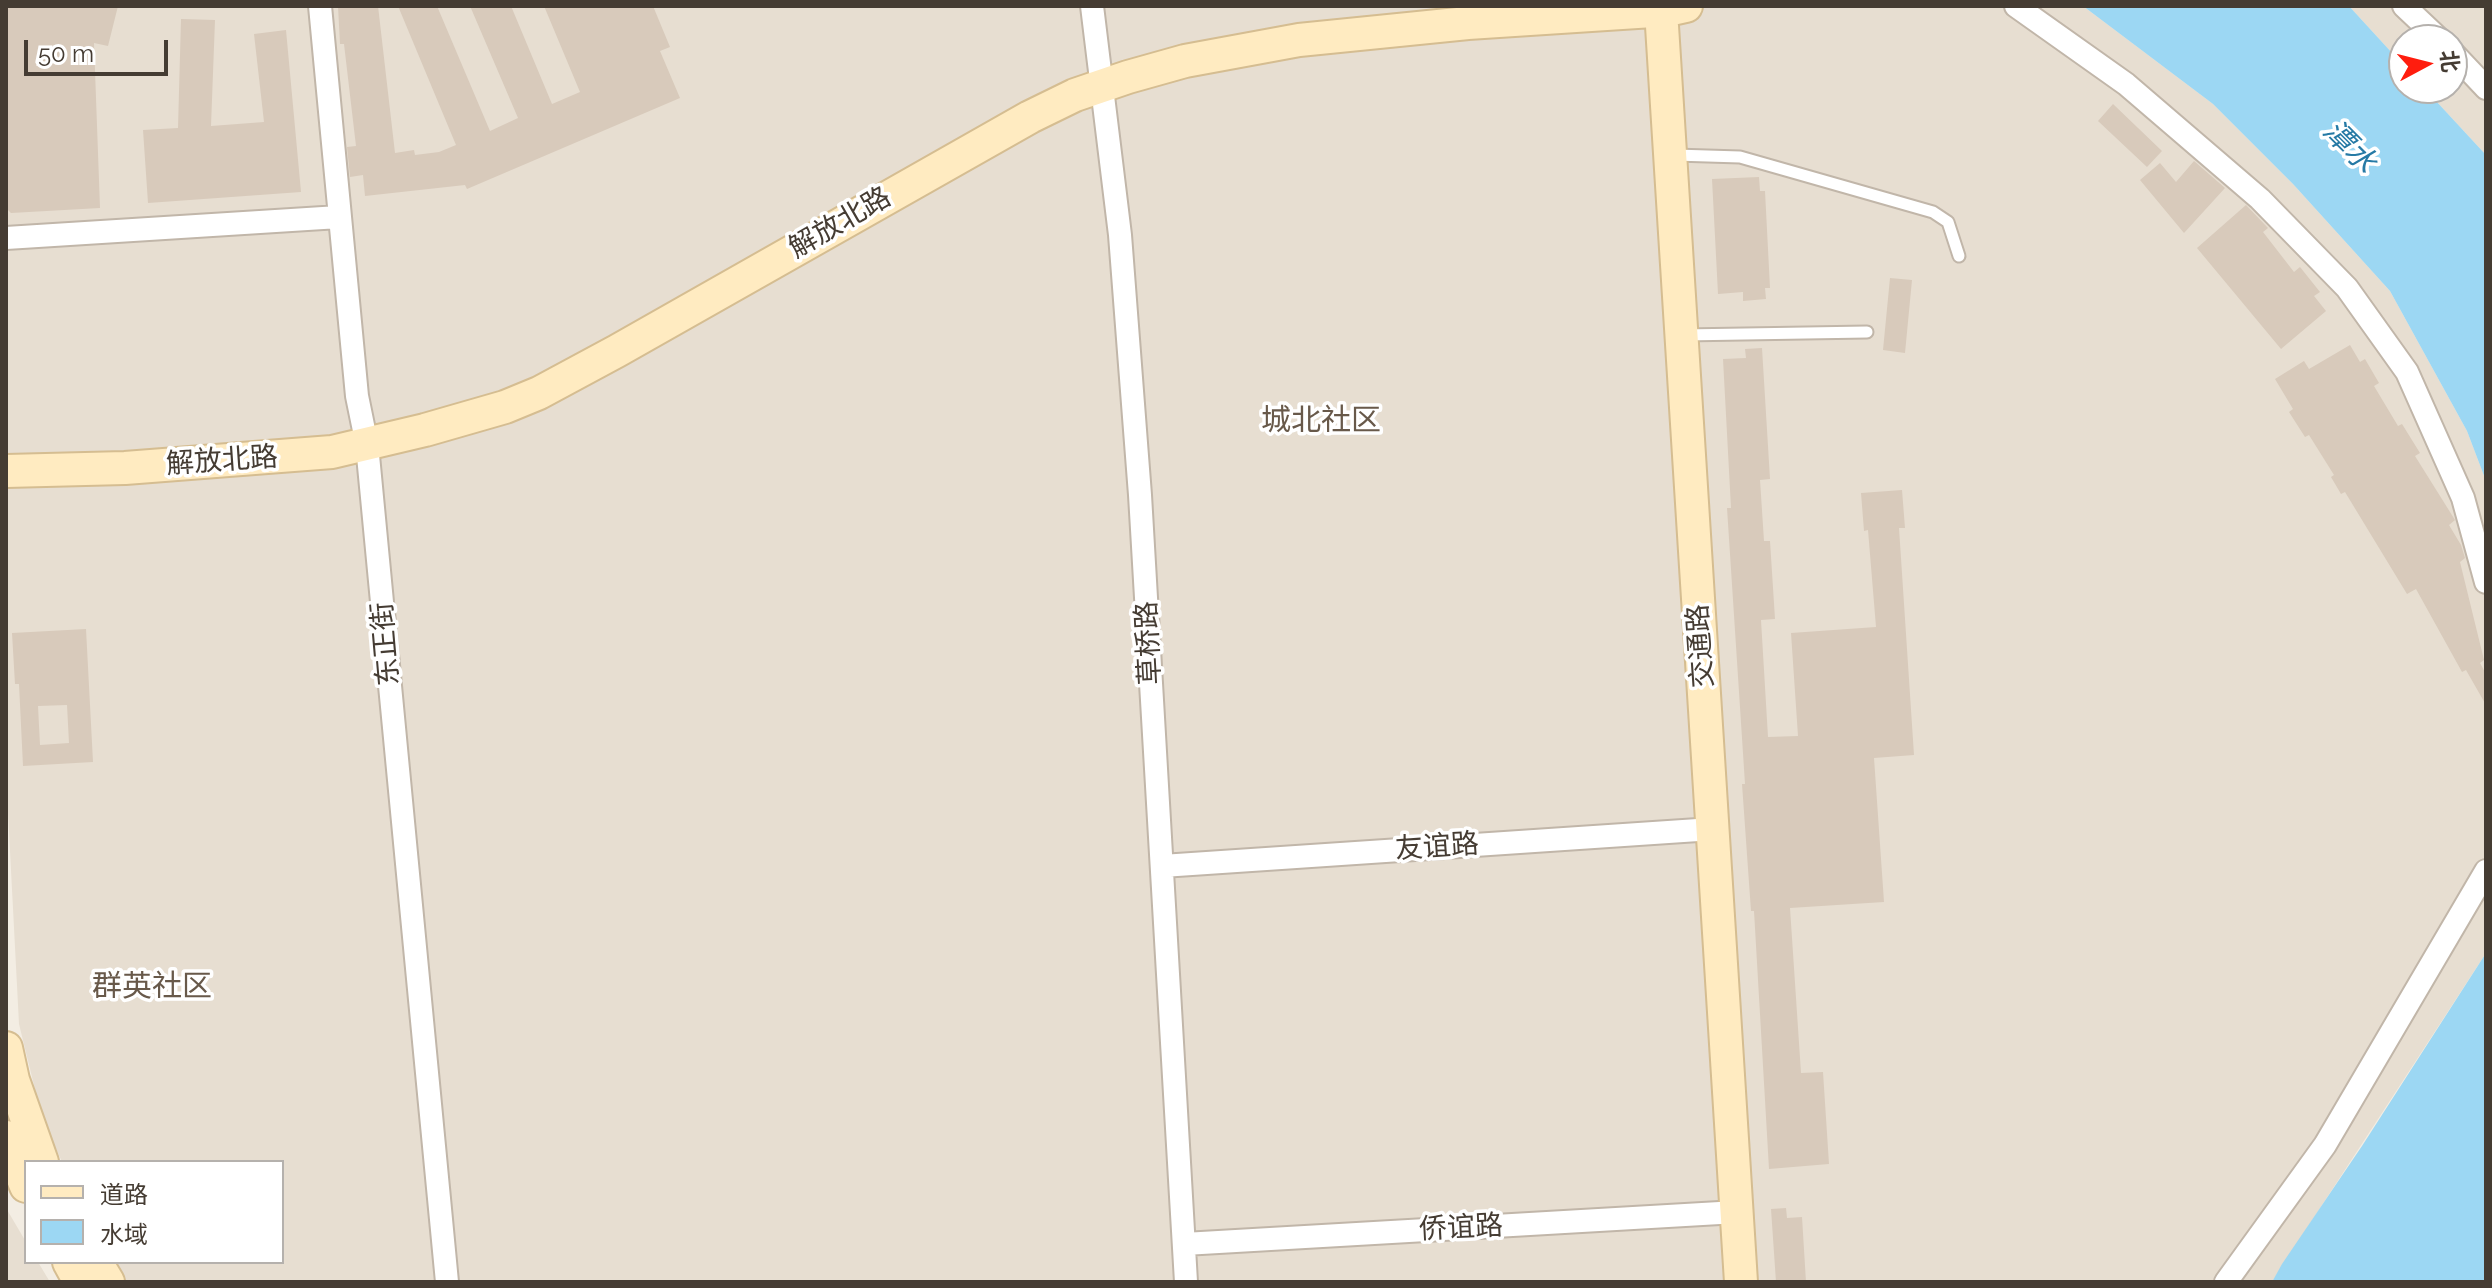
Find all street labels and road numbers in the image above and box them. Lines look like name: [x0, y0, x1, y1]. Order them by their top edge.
street label: 解放北路: [783, 180, 897, 266]
street label: 解放北路: [165, 440, 279, 482]
street label: 草桥路: [1130, 600, 1168, 686]
street label: 东正街: [366, 601, 406, 687]
street label: 交通路: [1681, 603, 1721, 689]
street label: 友谊路: [1394, 827, 1480, 867]
street label: 侨谊路: [1418, 1209, 1504, 1247]

